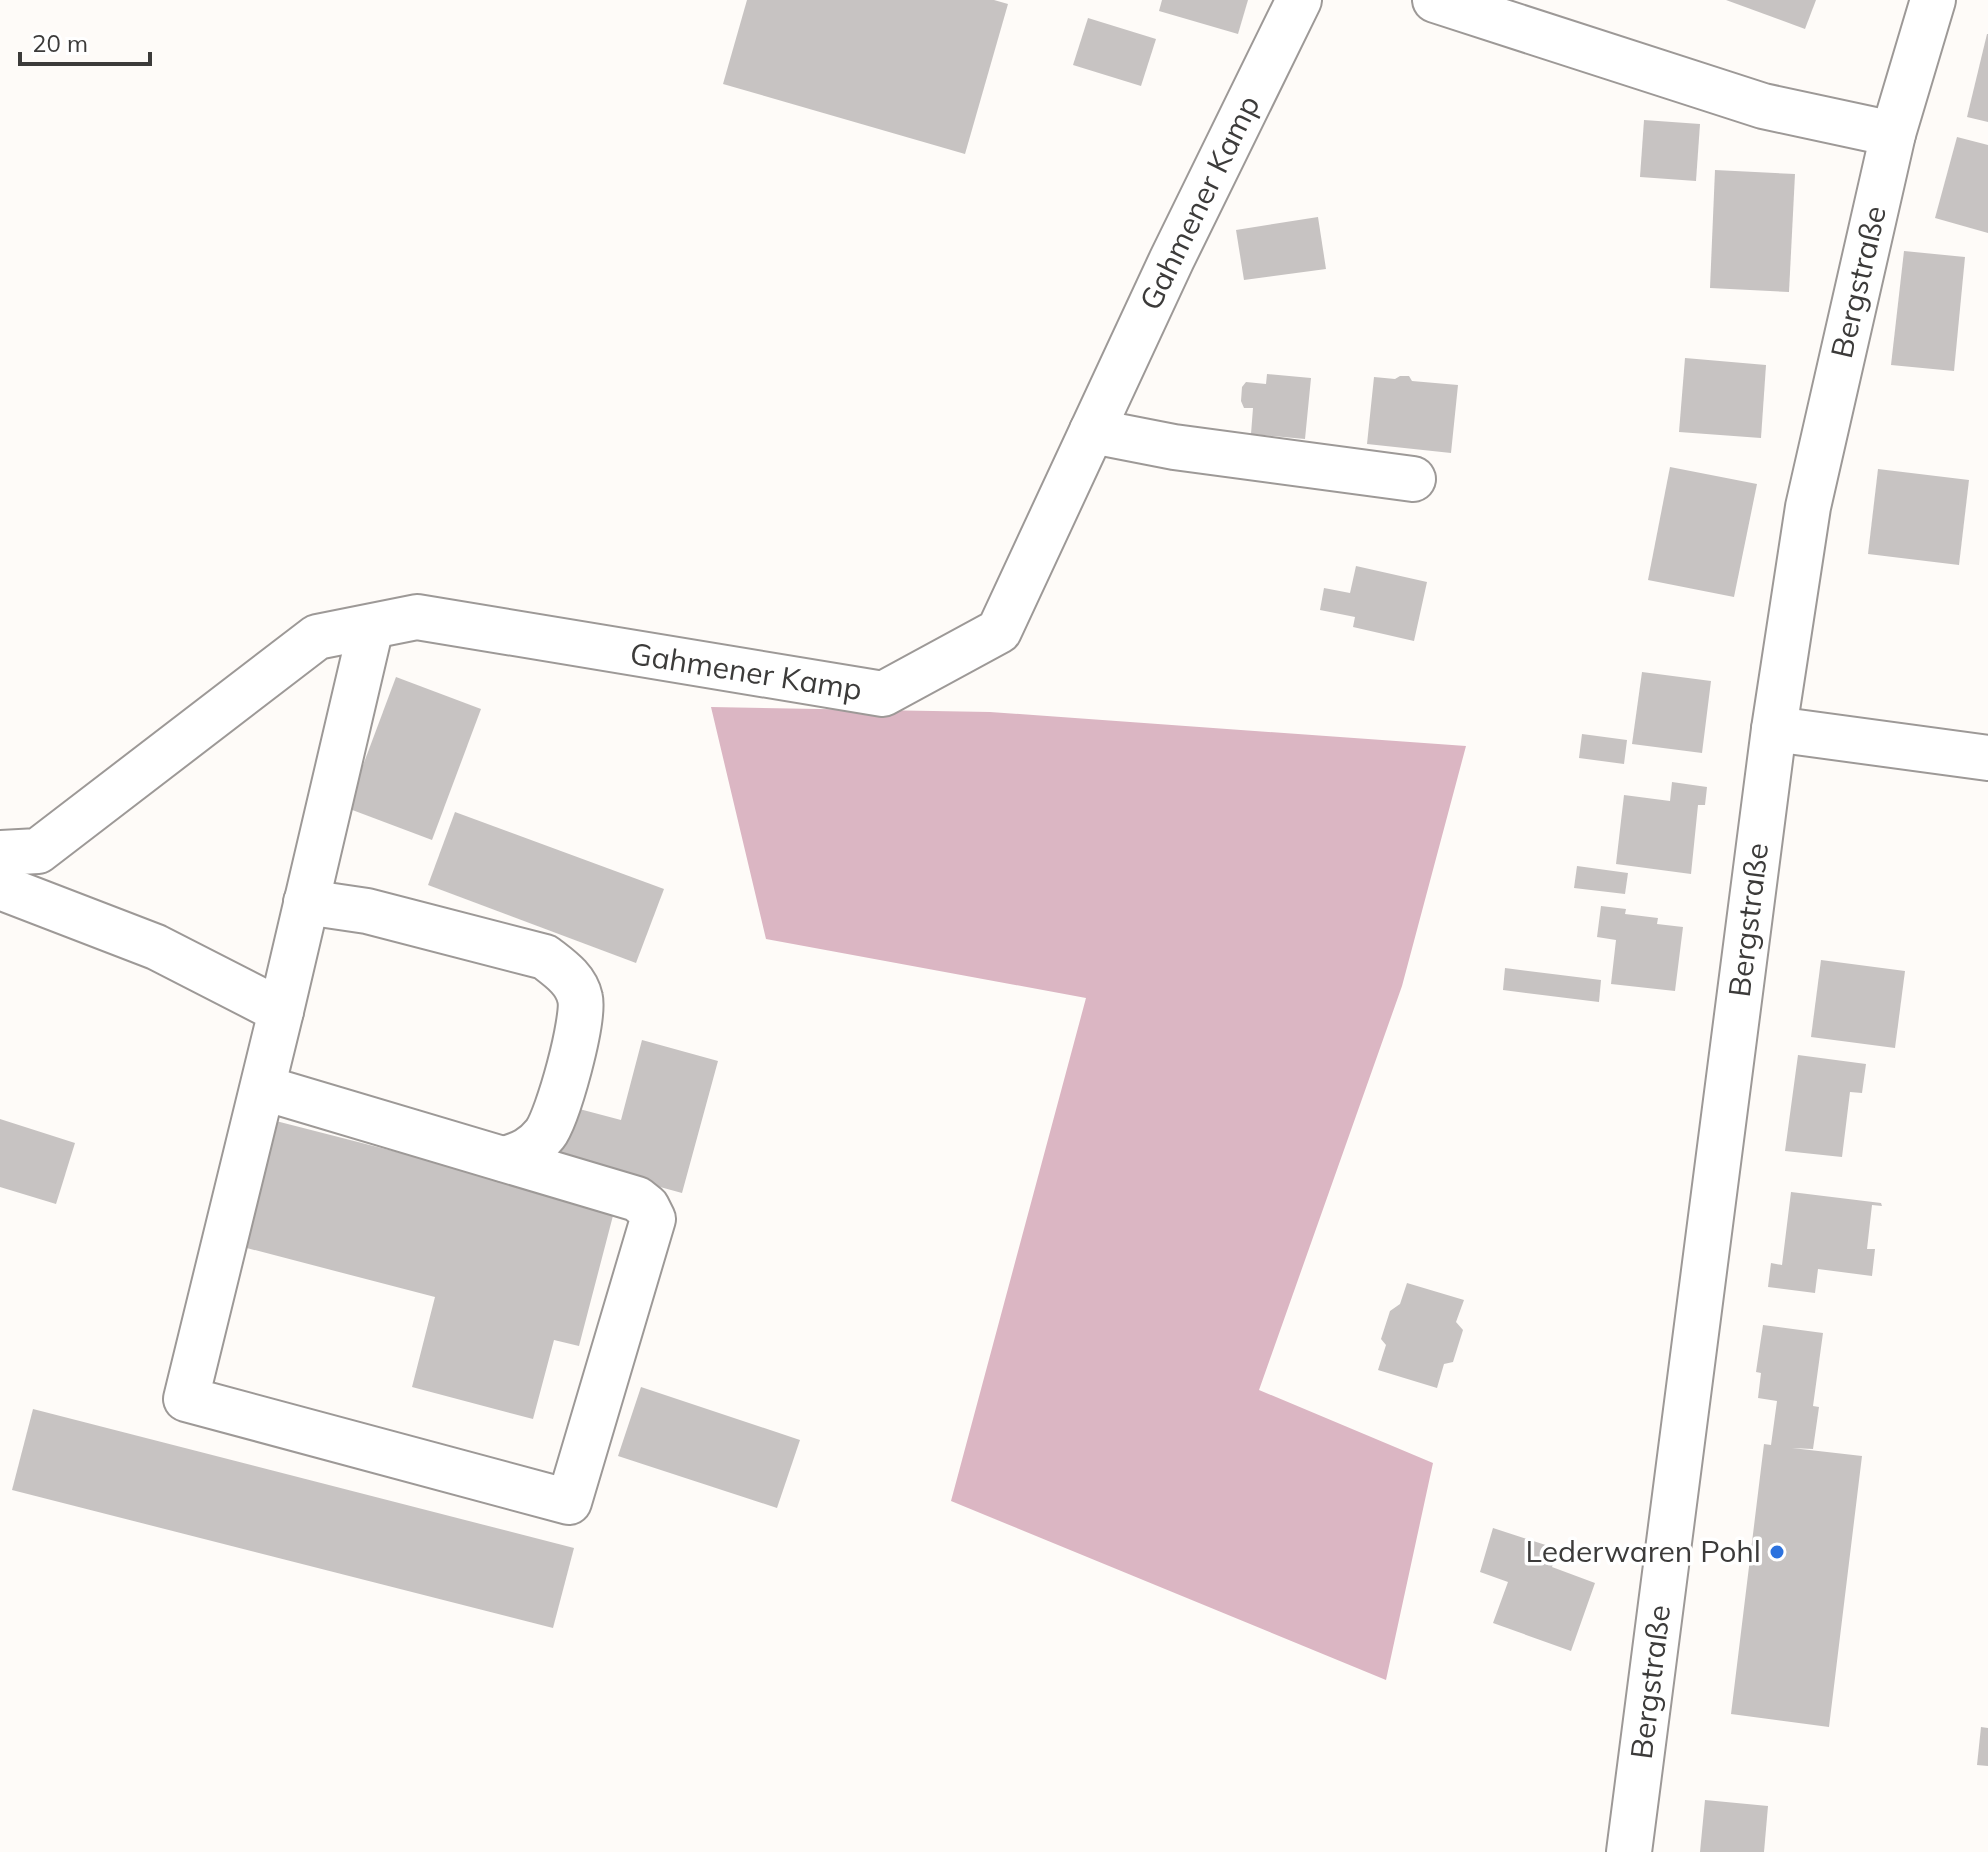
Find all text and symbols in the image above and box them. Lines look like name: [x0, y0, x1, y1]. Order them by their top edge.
scale bar: [20, 16, 150, 66]
text: 20 m: [32, 28, 88, 58]
street label: Gahmener Kamp: [1131, 89, 1268, 316]
street label: Bergstraße: [1822, 202, 1894, 361]
street label: Gahmener Kamp: [628, 634, 865, 708]
street label: Bergstraße: [1720, 841, 1776, 999]
place label: Lederwaren Pohl: [1525, 1532, 1761, 1570]
marker: Lederwaren Pohl: [1768, 1543, 1786, 1561]
street label: Bergstraße: [1622, 1603, 1678, 1761]

